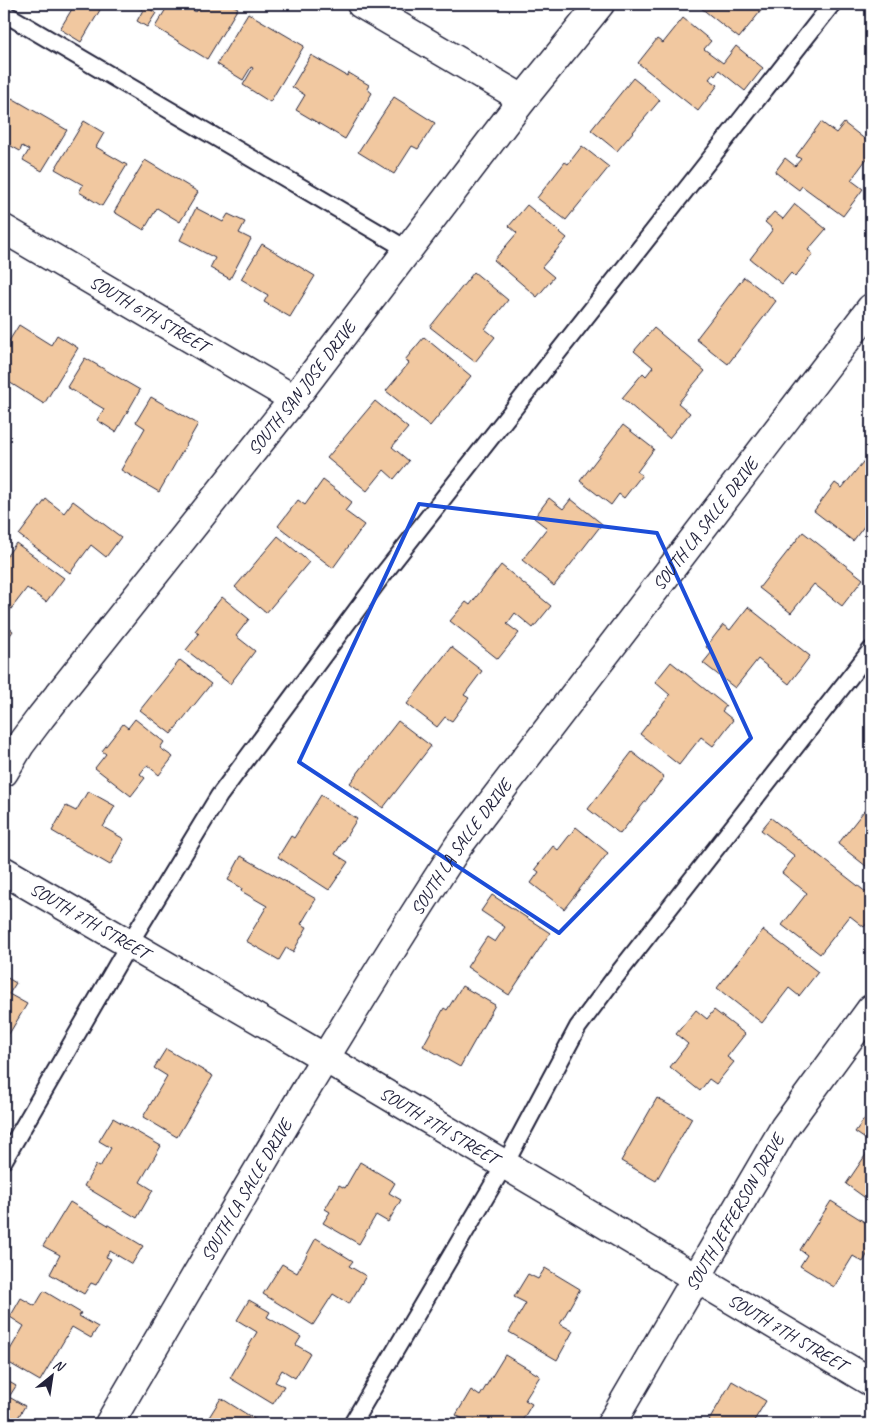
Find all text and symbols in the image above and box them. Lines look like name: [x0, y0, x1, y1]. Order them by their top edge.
street label: SOUTH 6TH STREET: [86, 271, 216, 360]
street label: SOUTH SAN JOSE DRIVE: [243, 315, 362, 459]
street label: SOUTH LA SALLE DRIVE: [647, 452, 764, 595]
street label: SOUTH LA SALLE DRIVE: [406, 773, 518, 919]
street label: SOUTH 7TH STREET: [26, 878, 157, 966]
street label: SOUTH 7TH STREET: [376, 1082, 506, 1172]
street label: SOUTH LA SALLE DRIVE: [196, 1113, 298, 1265]
street label: SOUTH JEFFERSON DRIVE: [680, 1128, 790, 1295]
street label: SOUTH 7TH STREET: [724, 1289, 854, 1378]
north arrow: [28, 1350, 78, 1400]
text: N: [50, 1356, 68, 1376]

